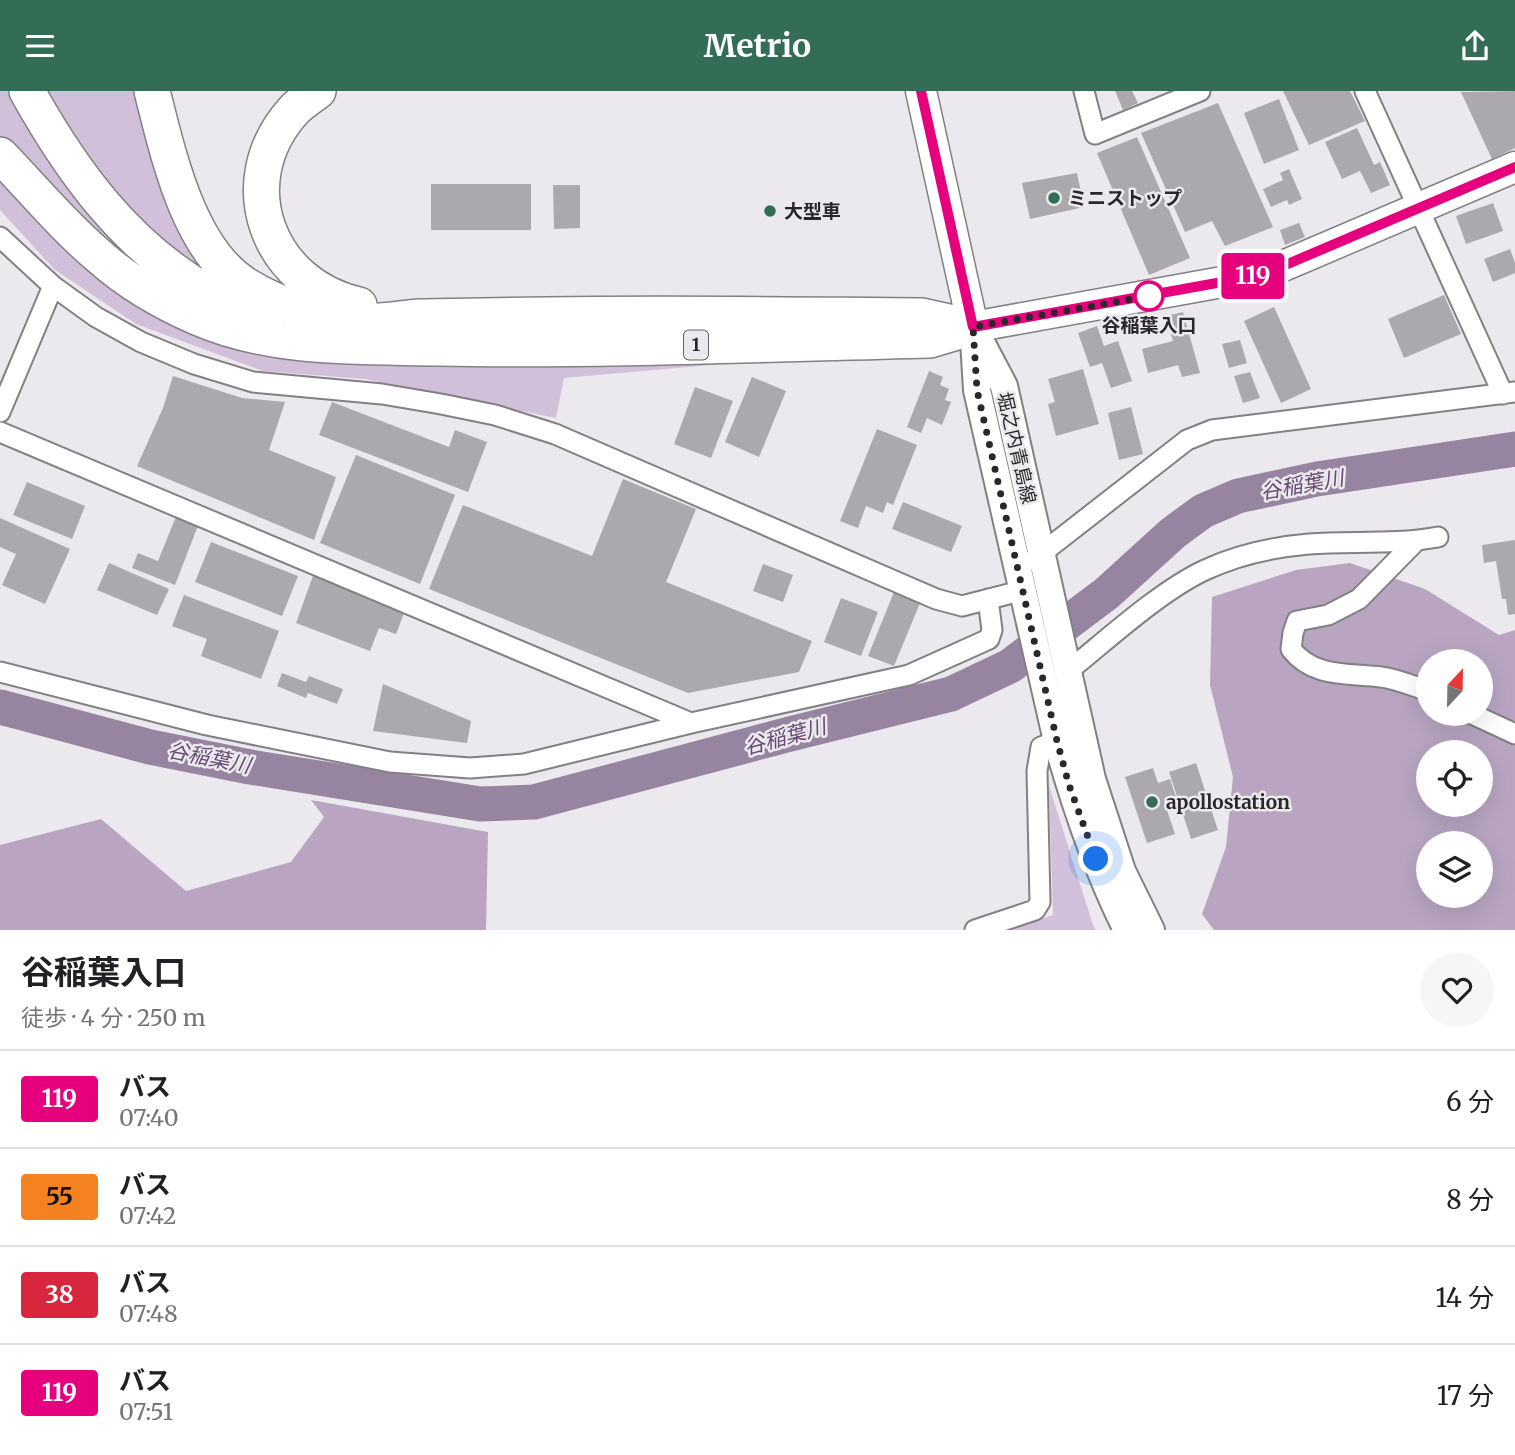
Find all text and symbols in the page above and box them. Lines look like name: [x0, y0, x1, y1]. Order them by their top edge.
text: Metrio: [704, 26, 811, 66]
icon: menu: [21, 27, 59, 65]
icon: share: [1456, 27, 1494, 65]
place label: ミニストップ: [1068, 186, 1182, 210]
marker: ミニストップ: [1046, 190, 1062, 206]
place label: 大型車: [784, 199, 841, 223]
marker: 大型車: [762, 203, 778, 219]
line badge: 119: [1213, 253, 1293, 299]
text: 119: [1235, 260, 1271, 291]
marker: 谷稲葉入口: [1134, 281, 1164, 311]
place label: 谷稲葉入口: [1101, 313, 1197, 337]
road number: 1: [684, 331, 708, 359]
street label: 堀之内青島線: [992, 390, 1042, 506]
water label: 谷稲葉川: [1258, 464, 1348, 505]
north arrow: [1416, 649, 1493, 726]
map controls: [1416, 649, 1493, 908]
water label: 谷稲葉川: [741, 712, 831, 760]
water label: 谷稲葉川: [165, 736, 255, 779]
button: locate: [1416, 740, 1493, 817]
place label: apollostation: [1166, 790, 1290, 814]
marker: apollostation: [1144, 794, 1160, 810]
button: layers: [1416, 831, 1493, 908]
your location: [1078, 841, 1113, 876]
text: 谷稲葉入口: [21, 952, 186, 993]
button: heart: [1420, 953, 1494, 1027]
text: 徒歩 · 4 分 · 250 m: [21, 1003, 206, 1032]
text: バス: [119, 1070, 171, 1103]
text: 119: [42, 1083, 77, 1114]
text: 6 分: [1446, 1085, 1494, 1118]
text: 07:40: [119, 1103, 178, 1132]
text: バス: [119, 1168, 171, 1201]
text: 55: [46, 1181, 73, 1212]
text: 8 分: [1446, 1183, 1494, 1216]
text: 07:42: [119, 1201, 176, 1230]
text: バス: [119, 1266, 171, 1299]
text: 38: [45, 1279, 74, 1310]
text: 14 分: [1436, 1281, 1494, 1314]
text: 07:48: [119, 1299, 178, 1328]
text: バス: [119, 1364, 171, 1397]
text: 119: [42, 1377, 77, 1408]
text: 17 分: [1437, 1379, 1494, 1412]
text: 07:51: [119, 1397, 173, 1426]

